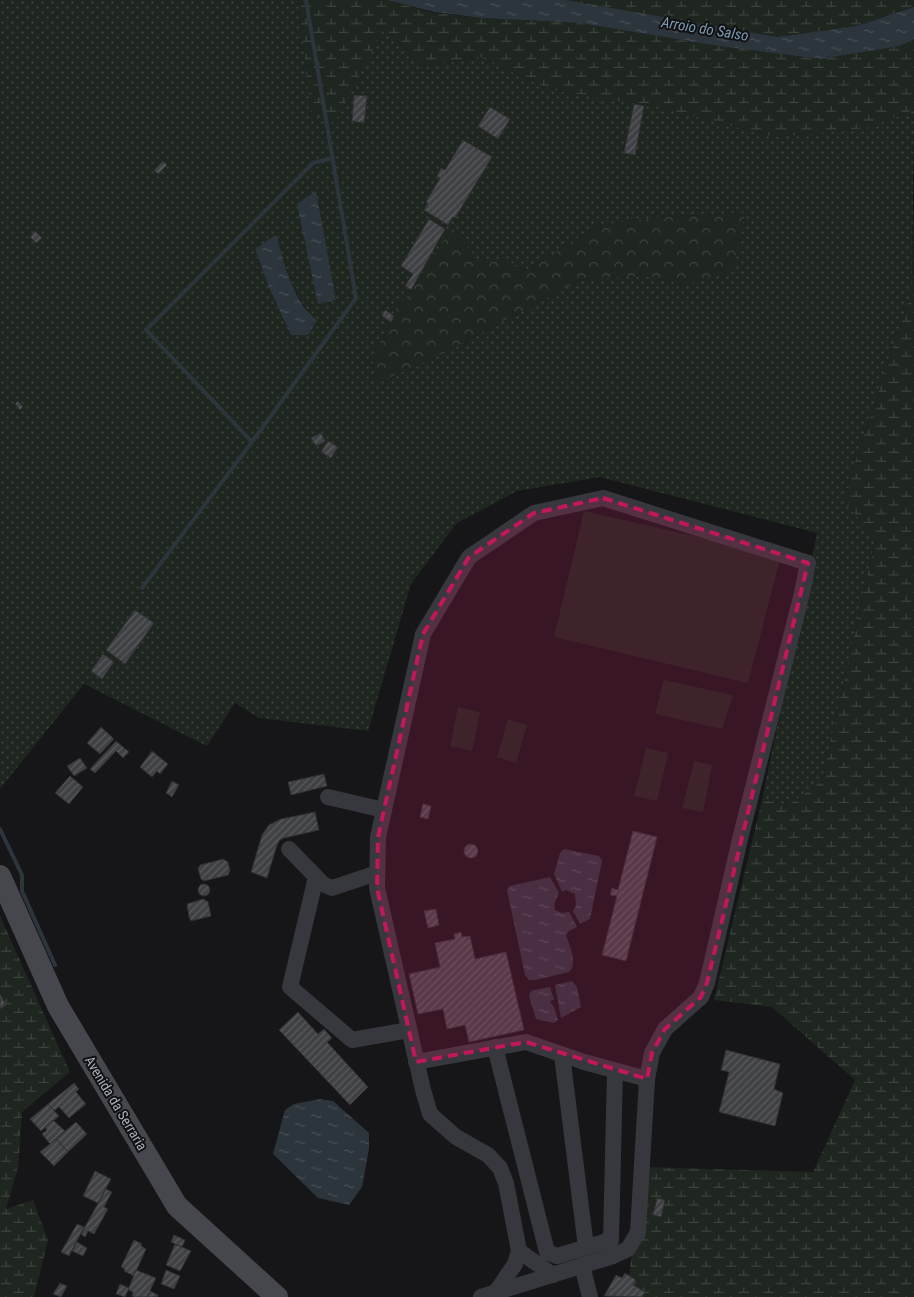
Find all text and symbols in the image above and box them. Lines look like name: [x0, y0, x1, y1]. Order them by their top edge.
water label: Arroio do Salso: [659, 13, 750, 45]
street label: Avenida da Serraria: [82, 1053, 150, 1153]

